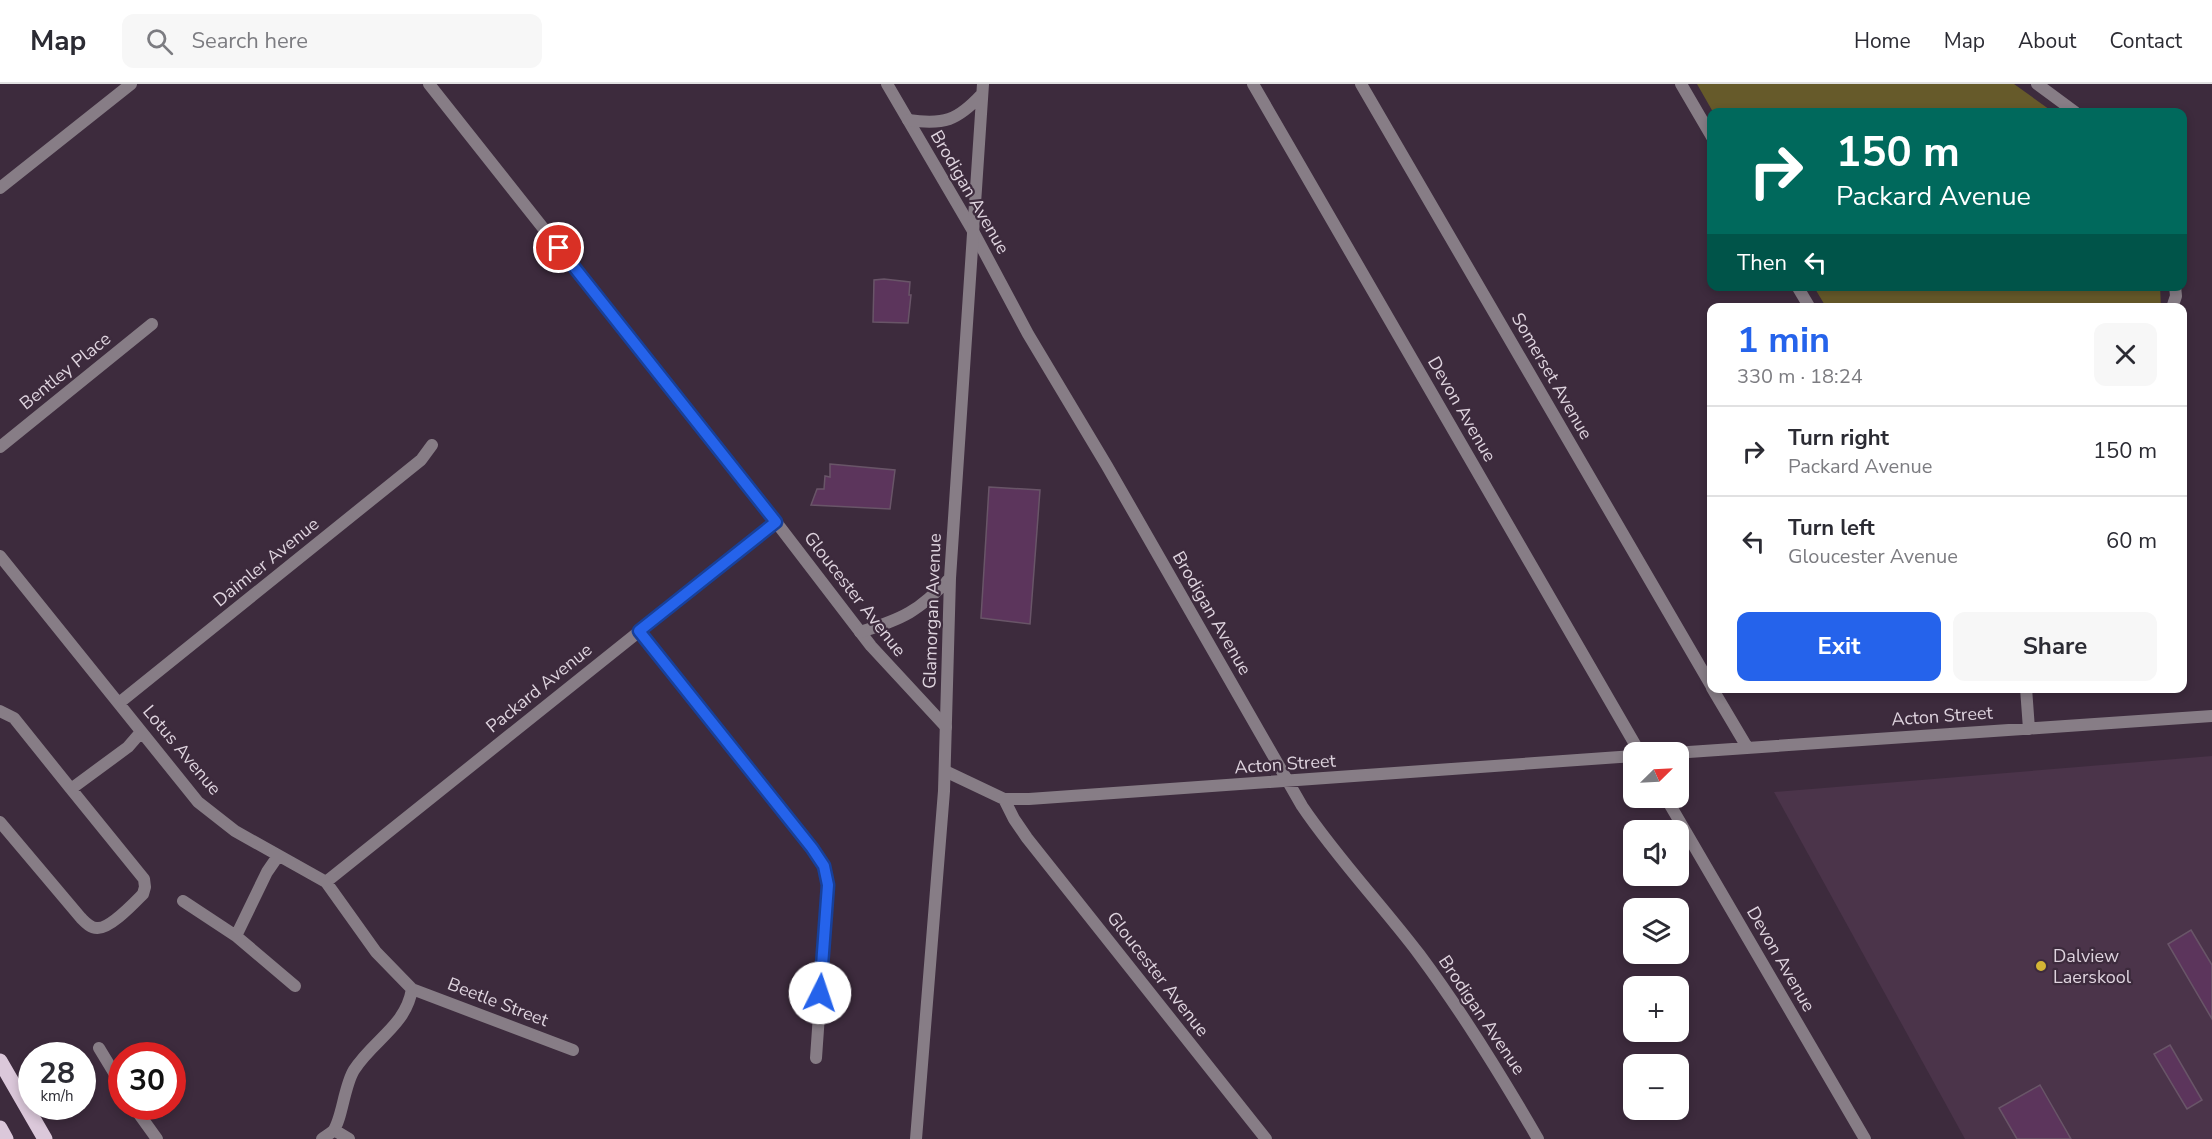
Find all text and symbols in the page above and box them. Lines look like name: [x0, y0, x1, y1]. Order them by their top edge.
search box: [122, 14, 542, 68]
text: Map: [30, 22, 86, 60]
icon: search: [143, 25, 176, 58]
text: Search here: [191, 26, 308, 56]
text: Home: [1854, 27, 1911, 55]
text: Map: [1944, 27, 1985, 55]
text: About: [2018, 27, 2076, 55]
text: Contact: [2109, 27, 2182, 55]
text: 150 m: [1836, 124, 1960, 181]
street label: Brodigan Avenue: [925, 126, 1015, 258]
icon: right: [1737, 132, 1815, 210]
text: Packard Avenue: [1836, 178, 2031, 215]
pin: [533, 222, 584, 273]
icon: arrive: [542, 231, 575, 264]
icon: left: [1799, 246, 1832, 279]
text: Then: [1737, 248, 1787, 278]
street label: Somerset Avenue: [1506, 308, 1598, 444]
text: 1 min: [1737, 316, 1830, 365]
button: close: [2094, 323, 2157, 386]
street label: Bentley Place: [14, 327, 116, 415]
street label: Devon Avenue: [1422, 352, 1502, 466]
text: 330 m · 18:24: [1737, 363, 1863, 390]
text: Turn right: [1788, 423, 1889, 453]
icon: right: [1737, 435, 1770, 468]
text: 150 m: [2093, 436, 2157, 466]
text: Packard Avenue: [1788, 453, 1932, 480]
street label: Daimler Avenue: [208, 512, 324, 612]
text: Turn left: [1788, 513, 1875, 543]
icon: left: [1737, 525, 1770, 558]
street label: Gloucester Avenue: [798, 526, 912, 662]
text: 60 m: [2106, 526, 2157, 556]
street label: Glamorgan Avenue: [917, 533, 947, 689]
text: Gloucester Avenue: [1788, 543, 1958, 570]
street label: Brodigan Avenue: [1167, 547, 1257, 679]
button: Exit: [1737, 612, 1941, 681]
button: Share: [1953, 612, 2157, 681]
street label: Packard Avenue: [481, 638, 597, 738]
street label: Lotus Avenue: [137, 700, 227, 800]
street label: Acton Street: [1891, 700, 1994, 732]
north arrow: [1623, 742, 1689, 808]
map controls: [1623, 742, 1689, 1120]
street label: Acton Street: [1234, 748, 1337, 780]
button: sound: [1623, 820, 1689, 886]
button: layers: [1623, 898, 1689, 964]
street label: Devon Avenue: [1741, 902, 1821, 1016]
street label: Gloucester Avenue: [1101, 906, 1215, 1042]
place label: Dalview Laerskool: [2053, 944, 2132, 989]
street label: Brodigan Avenue: [1433, 951, 1531, 1079]
marker: Dalview Laerskool: [2034, 959, 2048, 973]
position arrow: [788, 961, 852, 1025]
street label: Beetle Street: [444, 972, 553, 1032]
button: +: [1623, 976, 1689, 1042]
speed limit sign: 30: [108, 1042, 186, 1120]
text: 28: [39, 1053, 75, 1094]
button: −: [1623, 1054, 1689, 1120]
text: km/h: [40, 1086, 74, 1106]

